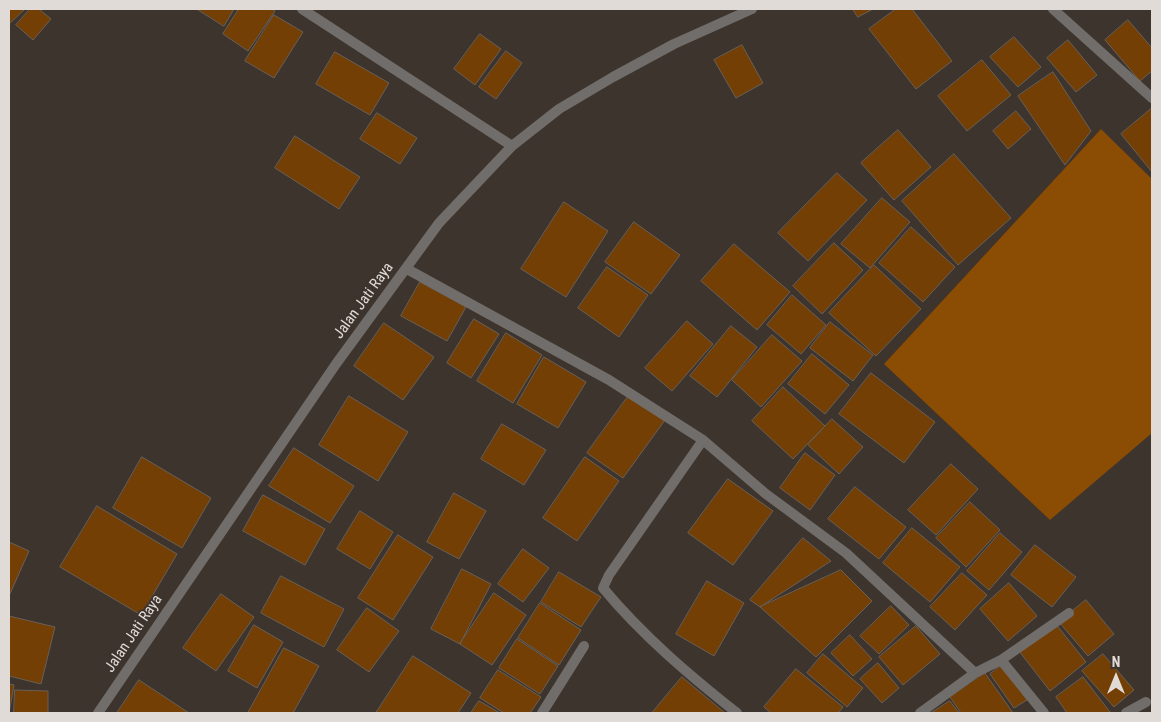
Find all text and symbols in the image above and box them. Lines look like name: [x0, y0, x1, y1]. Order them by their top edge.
street label: Jalan Jati Raya: [330, 259, 398, 343]
street label: Jalan Jati Raya: [101, 592, 167, 676]
north arrow: [1091, 652, 1141, 702]
text: N: [1112, 654, 1120, 670]

